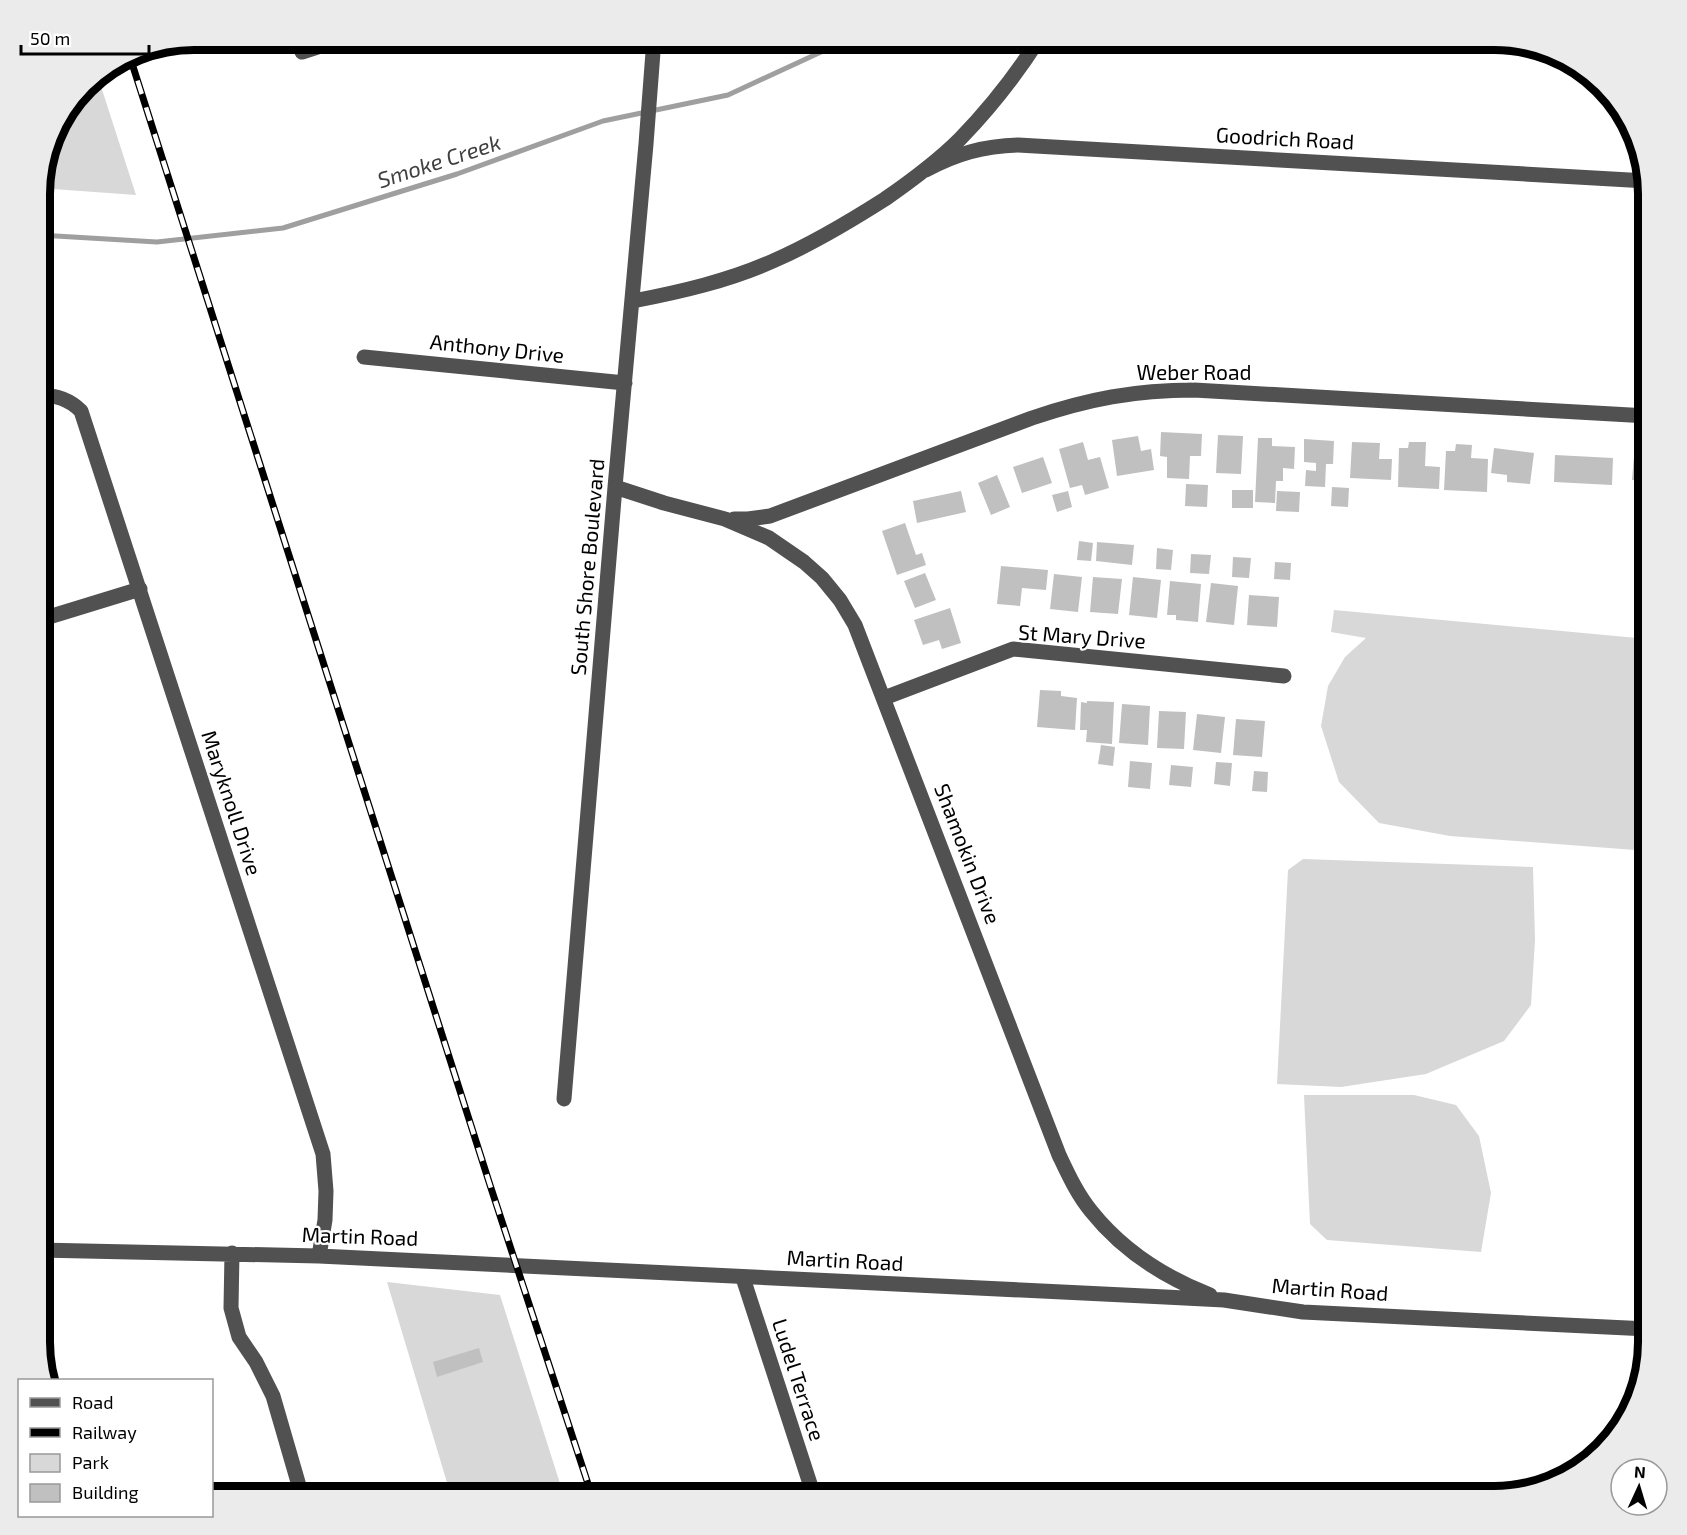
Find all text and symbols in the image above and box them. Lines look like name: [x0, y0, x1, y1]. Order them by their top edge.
scale bar: [21, 18, 148, 56]
text: 50 m: [30, 27, 70, 49]
street label: Goodrich Road: [1215, 121, 1355, 154]
water label: Smoke Creek: [374, 128, 504, 192]
street label: Anthony Drive: [429, 328, 565, 367]
street label: Weber Road: [1136, 359, 1252, 384]
street label: South Shore Boulevard: [565, 457, 608, 676]
street label: St Mary Drive: [1017, 619, 1147, 652]
street label: Maryknoll Drive: [197, 727, 268, 878]
street label: Shamokin Drive: [930, 780, 1007, 927]
street label: Martin Road: [301, 1221, 419, 1250]
street label: Martin Road: [786, 1244, 904, 1275]
street label: Martin Road: [1271, 1272, 1389, 1305]
street label: Ludel Terrace: [768, 1315, 831, 1444]
legend: [18, 1379, 213, 1517]
text: Road: [72, 1391, 113, 1413]
text: Railway: [72, 1421, 137, 1443]
text: Park: [72, 1451, 109, 1473]
north arrow: [1609, 1457, 1669, 1517]
text: N: [1634, 1462, 1647, 1481]
text: Building: [72, 1481, 139, 1503]

